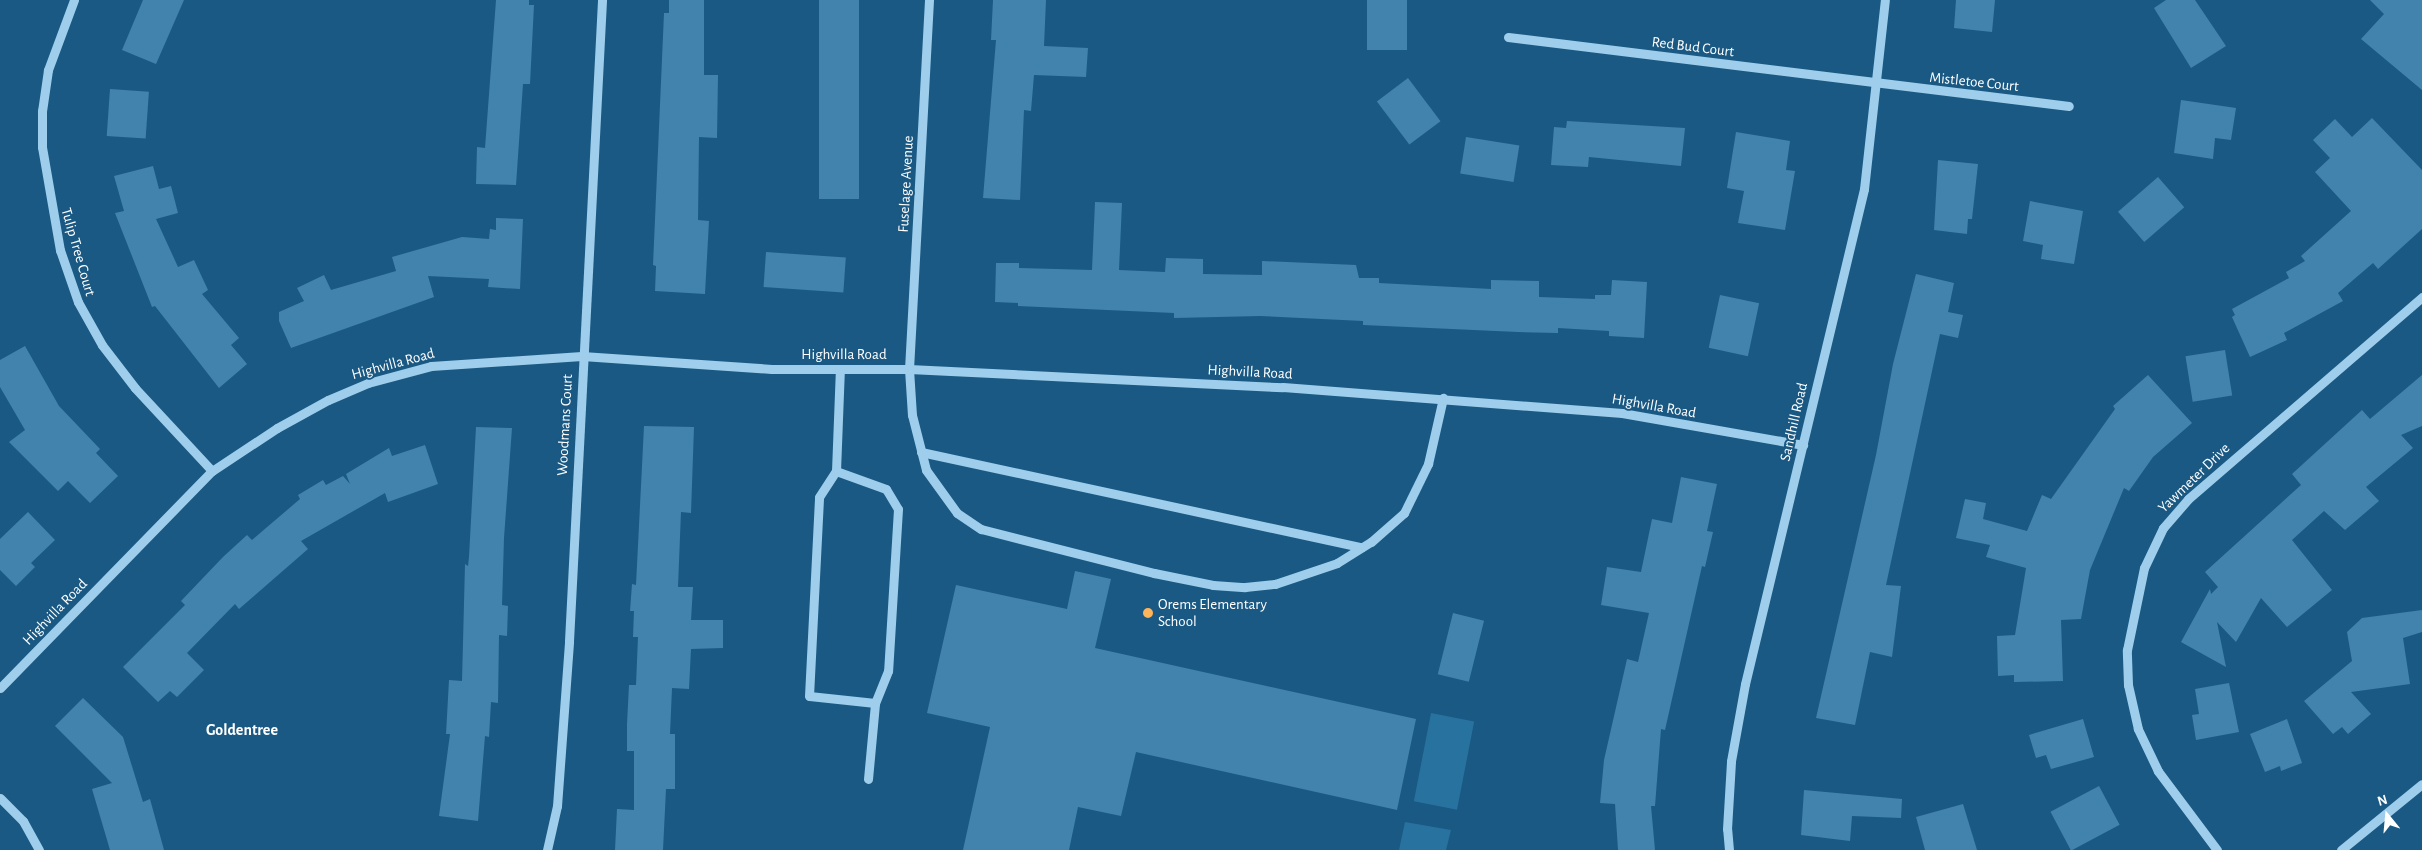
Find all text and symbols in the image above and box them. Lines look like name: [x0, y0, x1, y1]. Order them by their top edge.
street label: Red Bud Court: [1651, 33, 1735, 61]
street label: Mistletoe Court: [1928, 68, 2020, 96]
street label: Fuselage Avenue: [894, 135, 918, 233]
street label: Tulip Tree Court: [57, 206, 99, 298]
street label: Highvilla Road: [349, 344, 437, 384]
street label: Highvilla Road: [801, 346, 887, 364]
street label: Highvilla Road: [1207, 361, 1293, 383]
street label: Woodmans Court: [553, 374, 577, 476]
street label: Sandhill Road: [1776, 381, 1812, 463]
street label: Highvilla Road: [1610, 390, 1698, 422]
street label: Yawmeter Drive: [2154, 439, 2234, 517]
street label: Highvilla Road: [19, 575, 91, 649]
place label: Orems Elementary School: [1158, 595, 1267, 630]
marker: Orems Elementary School: [1142, 607, 1154, 619]
district label: Goldentree: [206, 720, 278, 740]
north arrow: [2362, 790, 2412, 840]
text: N: [2376, 793, 2389, 809]

